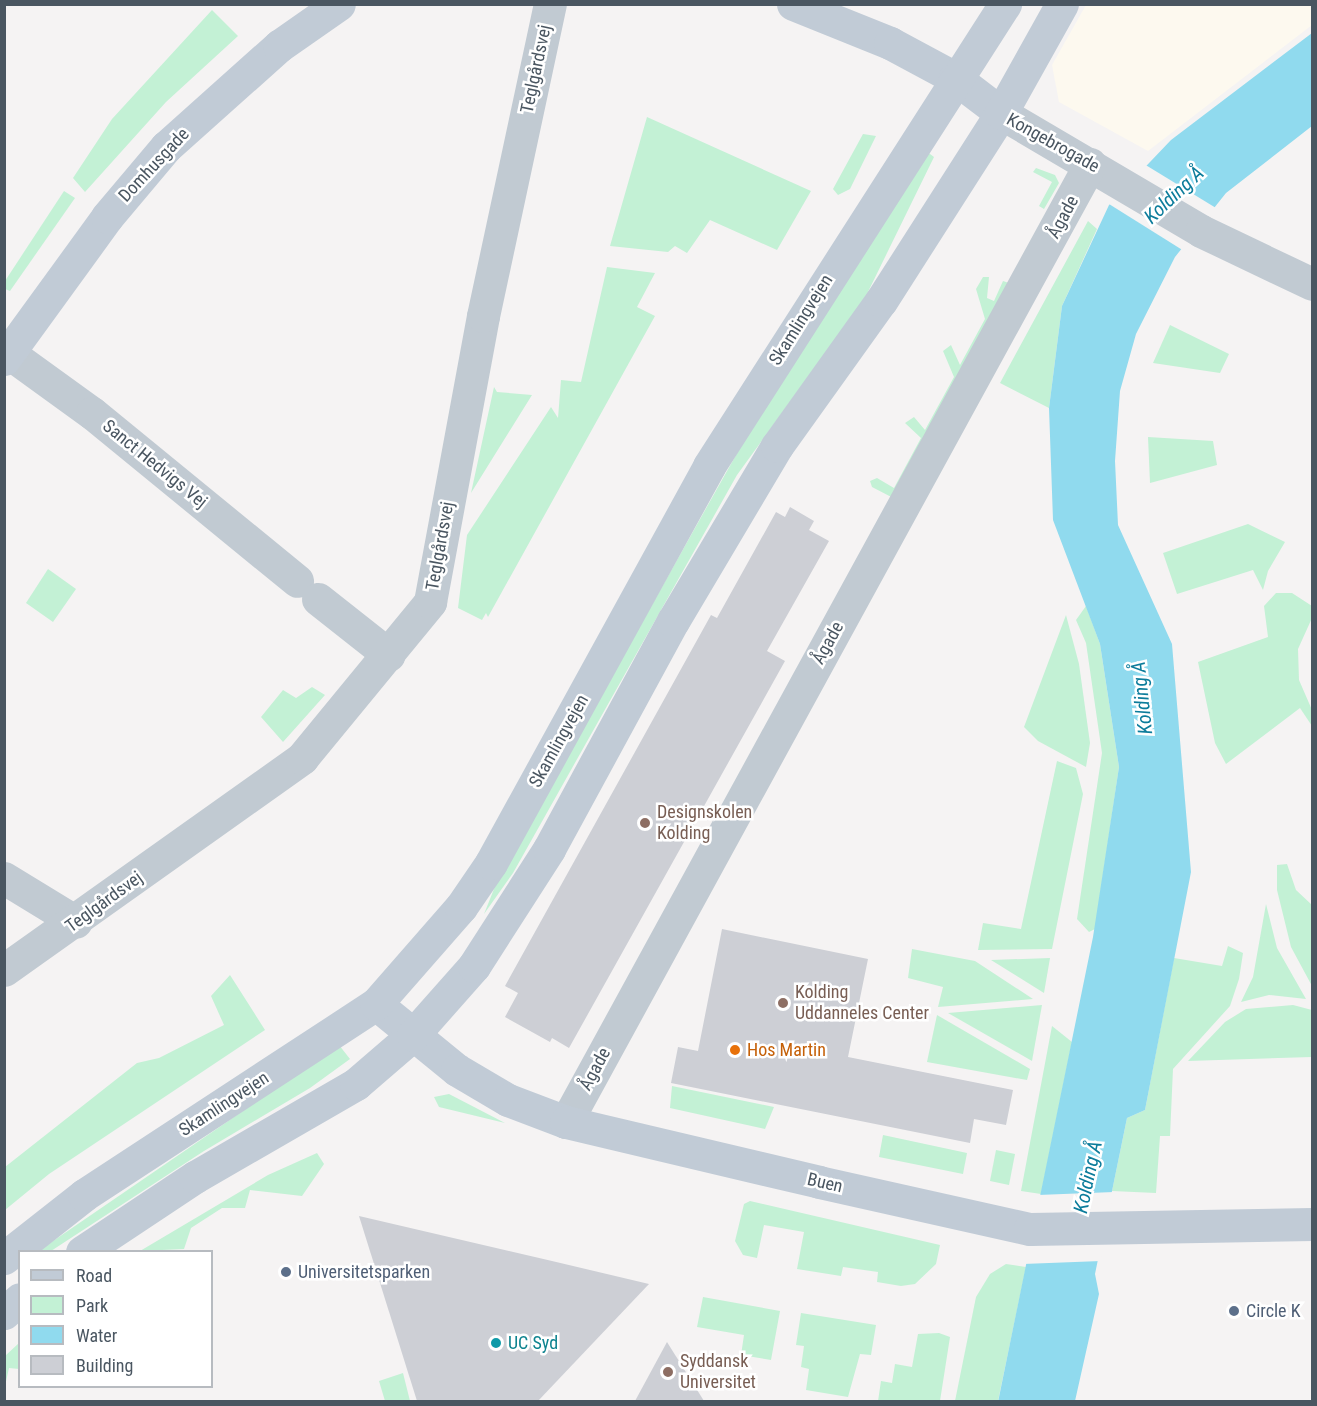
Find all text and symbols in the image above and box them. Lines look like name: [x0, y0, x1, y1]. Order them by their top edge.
street label: Teglgårdsvej: [516, 23, 556, 115]
street label: Kongebrogade: [1003, 109, 1103, 177]
street label: Domhusgade: [114, 124, 194, 206]
water label: Kolding Å: [1139, 161, 1209, 229]
street label: Ågade: [1043, 192, 1083, 242]
street label: Skamlingvejen: [765, 271, 837, 369]
street label: Sanct Hedvigs Vej: [98, 415, 212, 513]
street label: Teglgårdsvej: [422, 500, 458, 592]
street label: Ågade: [808, 618, 848, 668]
water label: Kolding Å: [1126, 660, 1158, 736]
street label: Skamlingvejen: [525, 691, 593, 791]
place label: Designskolen Kolding: [657, 802, 752, 844]
marker: Designskolen Kolding: [638, 816, 652, 830]
street label: Teglgårdsvej: [61, 867, 147, 937]
place label: Kolding Uddanneles Center: [795, 982, 929, 1024]
marker: Kolding Uddanneles Center: [776, 996, 790, 1010]
place label: Hos Martin: [747, 1039, 826, 1061]
marker: Hos Martin: [728, 1043, 742, 1057]
street label: Ågade: [575, 1044, 615, 1094]
street label: Skamlingvejen: [175, 1067, 273, 1141]
water label: Kolding Å: [1069, 1139, 1107, 1215]
street label: Buen: [805, 1168, 845, 1198]
legend: [18, 1250, 213, 1388]
place label: Universitetsparken: [298, 1261, 430, 1283]
text: Road: [76, 1265, 112, 1286]
marker: Universitetsparken: [279, 1265, 293, 1279]
text: Park: [76, 1295, 108, 1316]
place label: Circle K: [1246, 1300, 1300, 1322]
marker: Circle K: [1227, 1304, 1241, 1318]
text: Water: [76, 1325, 117, 1346]
place label: UC Syd: [508, 1332, 558, 1354]
marker: UC Syd: [489, 1336, 503, 1350]
place label: Syddansk Universitet: [680, 1351, 756, 1394]
text: Building: [76, 1355, 133, 1376]
marker: Syddansk Universitet: [661, 1365, 675, 1379]

